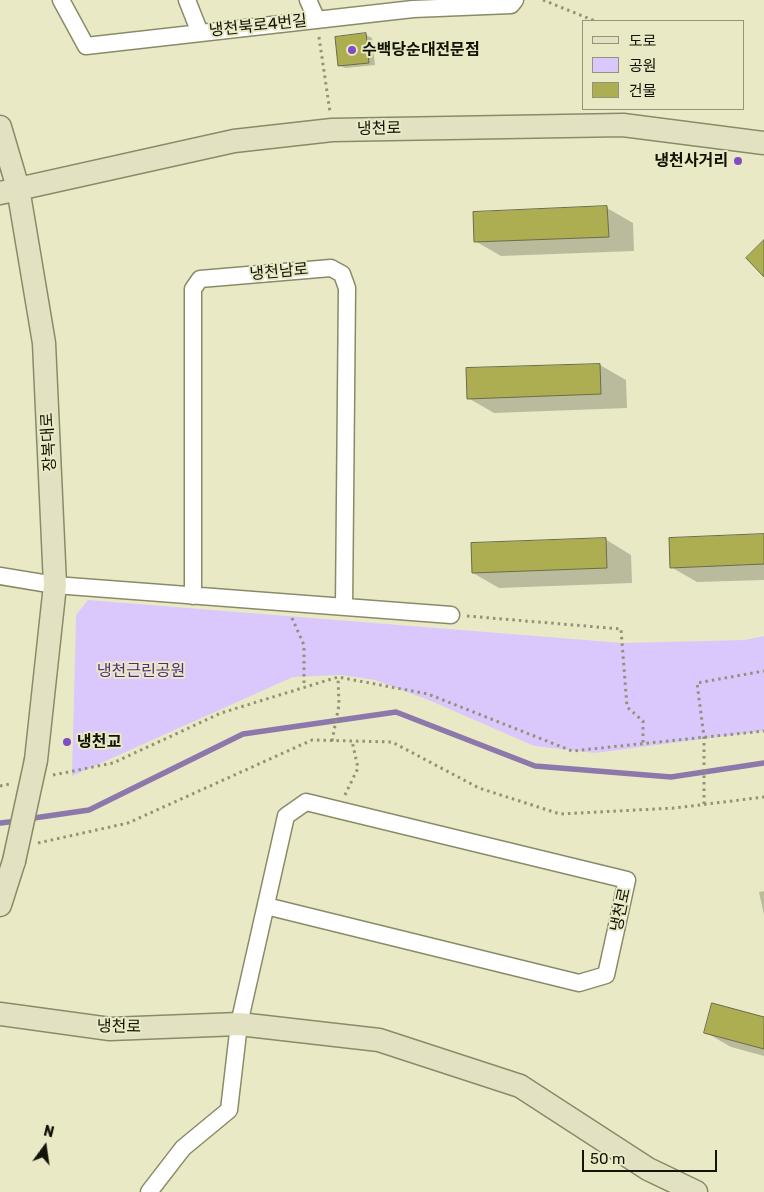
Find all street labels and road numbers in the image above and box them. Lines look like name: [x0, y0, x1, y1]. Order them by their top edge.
street label: 냉천북로4번길: [208, 11, 308, 41]
street label: 냉천로: [357, 119, 401, 139]
street label: 냉천남로: [249, 260, 309, 284]
street label: 장복대로: [38, 412, 60, 472]
street label: 냉천로: [607, 886, 635, 934]
street label: 냉천로: [97, 1017, 141, 1037]

